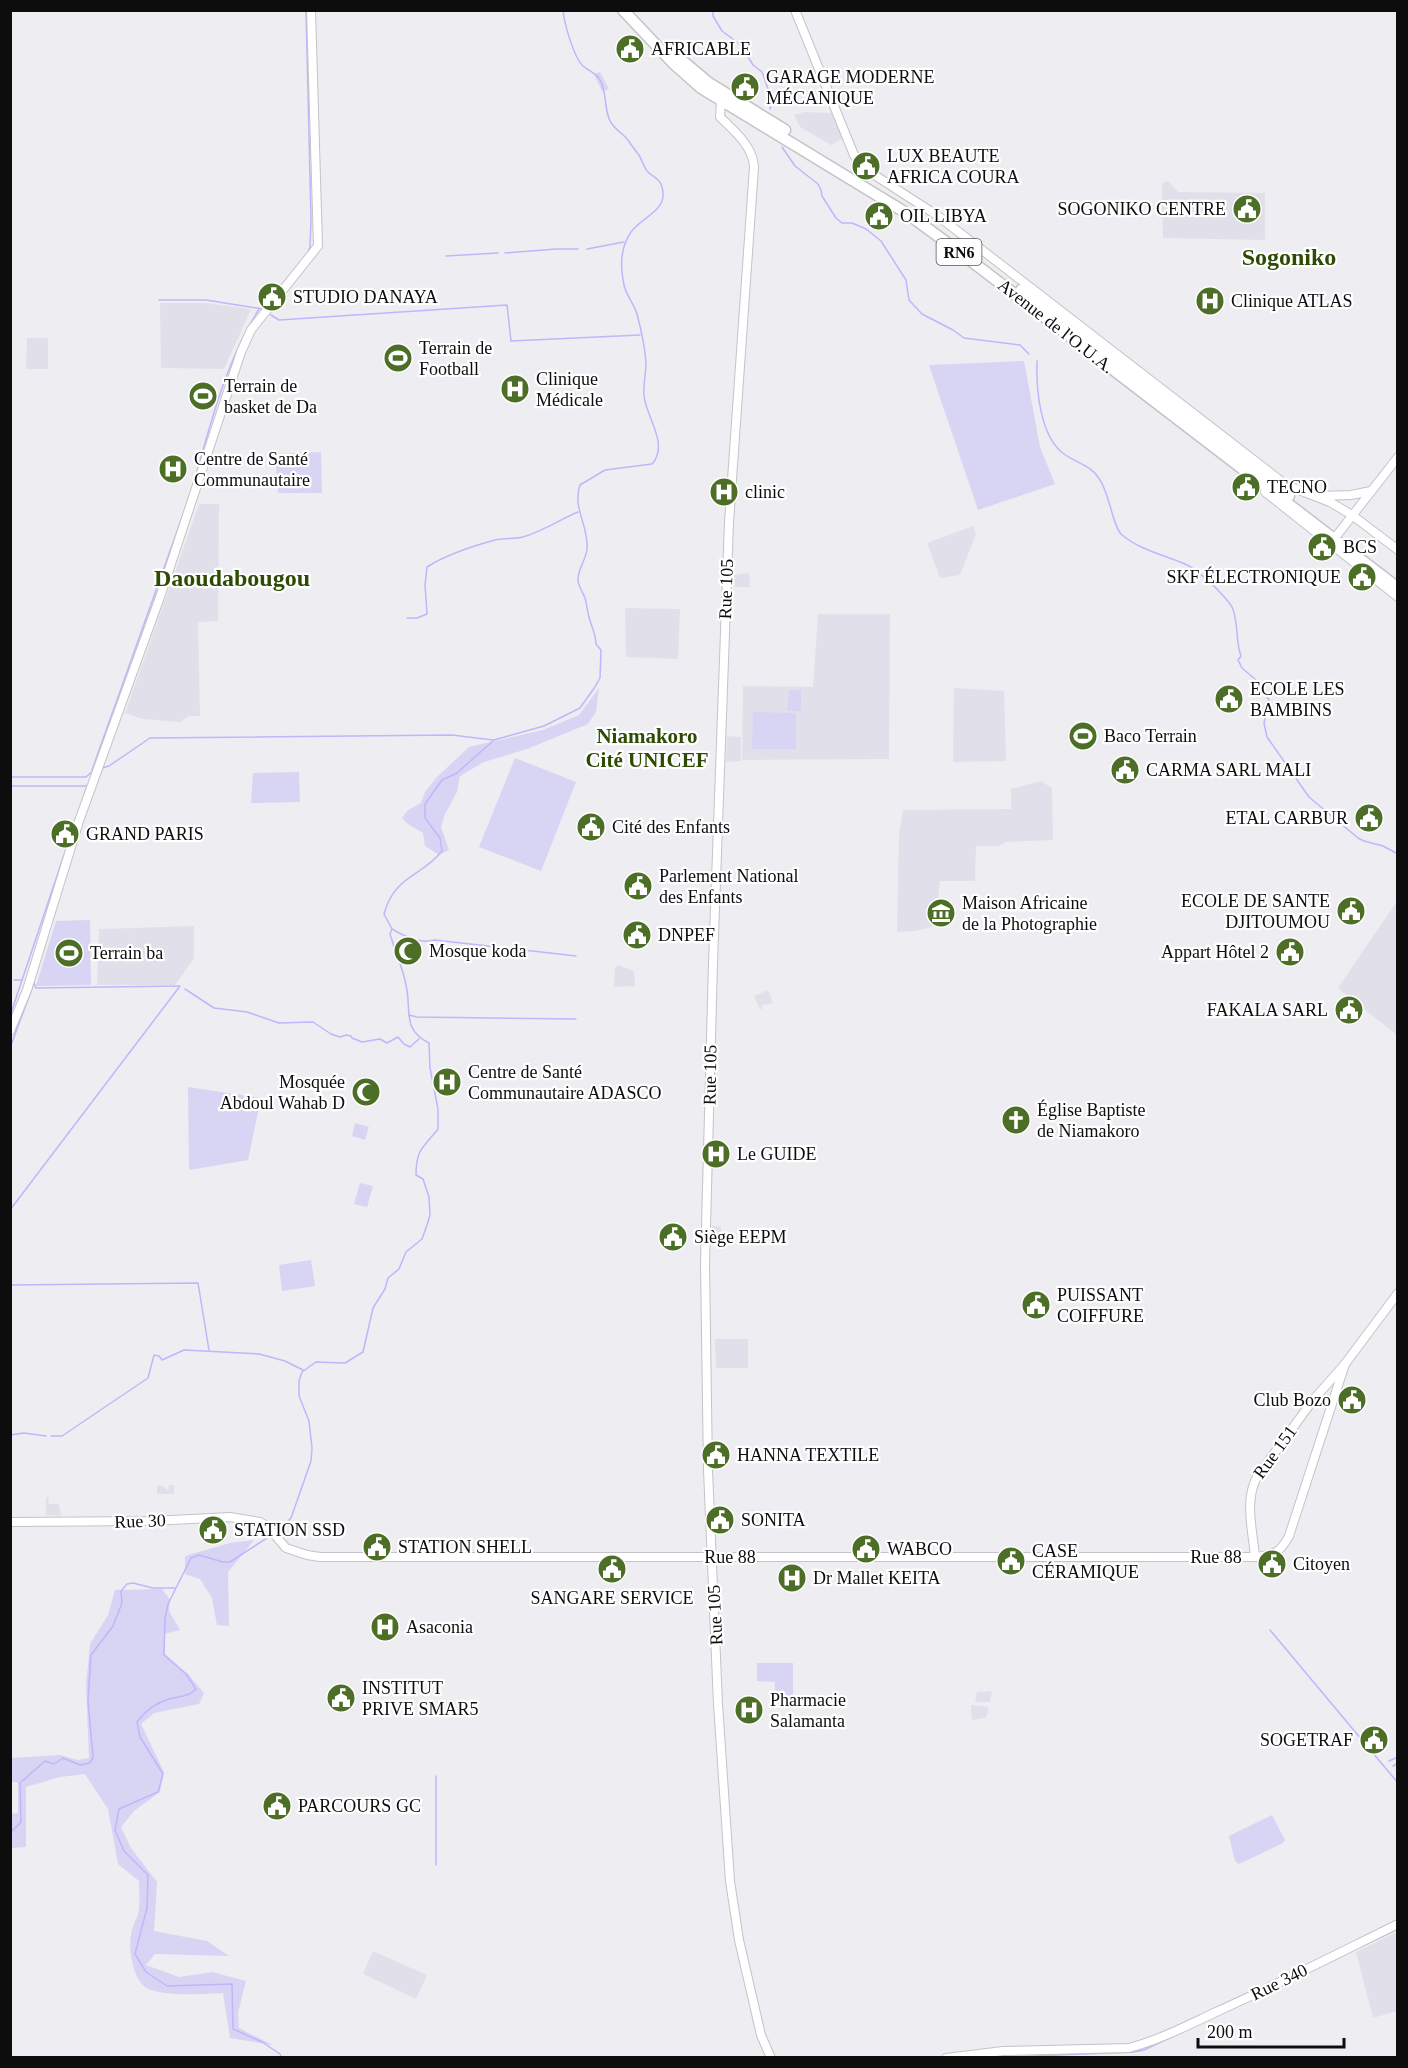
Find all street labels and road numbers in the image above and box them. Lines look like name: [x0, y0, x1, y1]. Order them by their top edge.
road number: RN6: [936, 239, 982, 265]
street label: Avenue de l'O.U.A.: [994, 275, 1118, 377]
street label: Rue 105: [715, 558, 737, 620]
street label: Rue 105: [699, 1045, 721, 1105]
street label: Rue 151: [1249, 1422, 1301, 1482]
street label: Rue 30: [114, 1510, 166, 1532]
street label: Rue 88: [704, 1547, 756, 1567]
street label: Rue 88: [1190, 1547, 1242, 1567]
street label: Rue 105: [703, 1584, 727, 1646]
street label: Rue 340: [1247, 1960, 1311, 2004]

